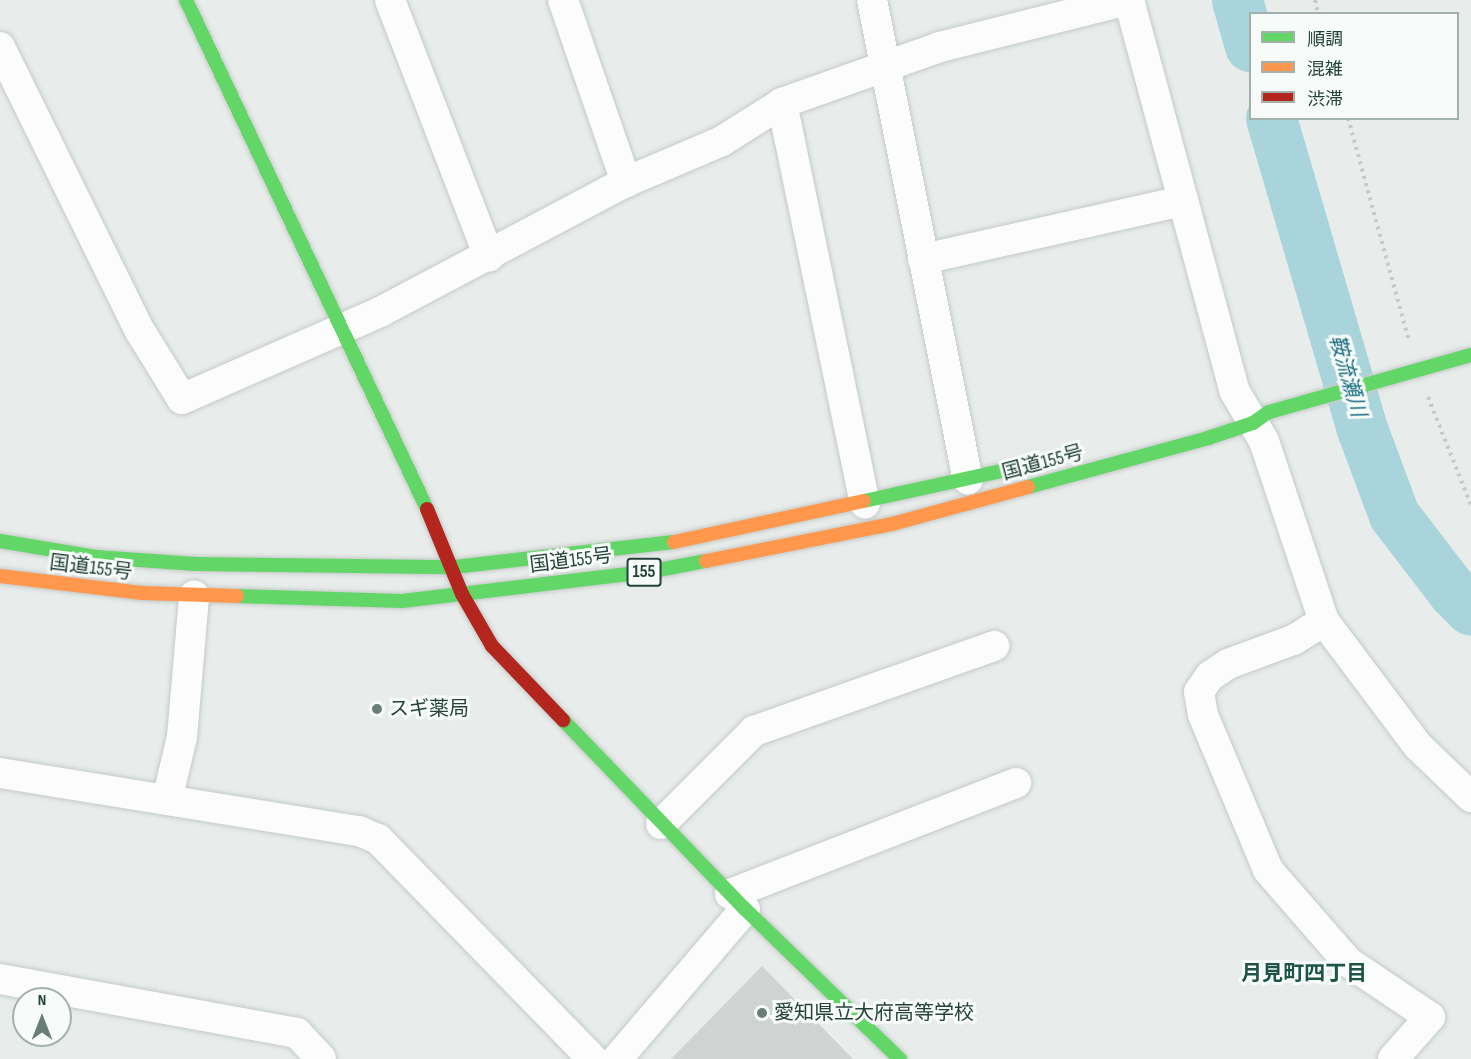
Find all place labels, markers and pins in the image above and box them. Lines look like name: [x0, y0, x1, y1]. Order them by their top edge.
place label: スギ薬局: [389, 697, 469, 721]
marker: スギ薬局: [370, 702, 384, 716]
place label: 愛知県立大府高等学校: [774, 1001, 974, 1025]
marker: 愛知県立大府高等学校: [755, 1006, 769, 1020]

